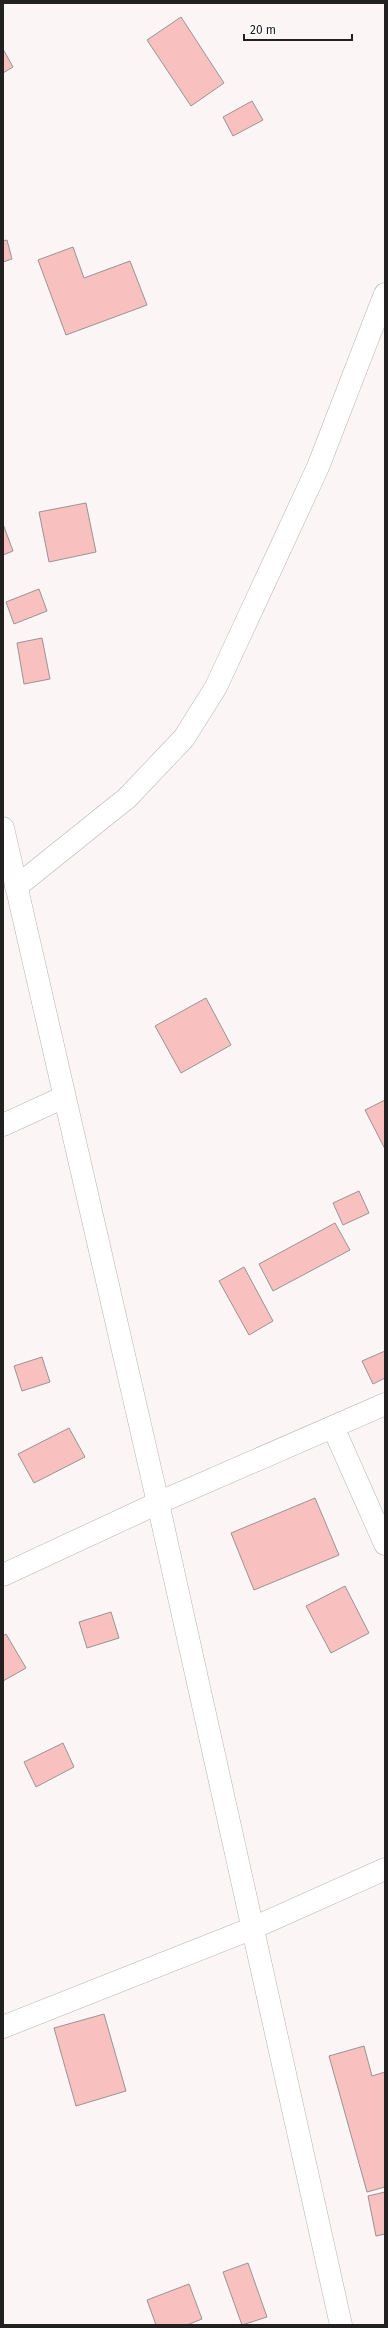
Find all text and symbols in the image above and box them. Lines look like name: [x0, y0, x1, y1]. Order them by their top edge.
scale bar: [244, 16, 352, 42]
text: 20 m: [250, 23, 276, 37]

